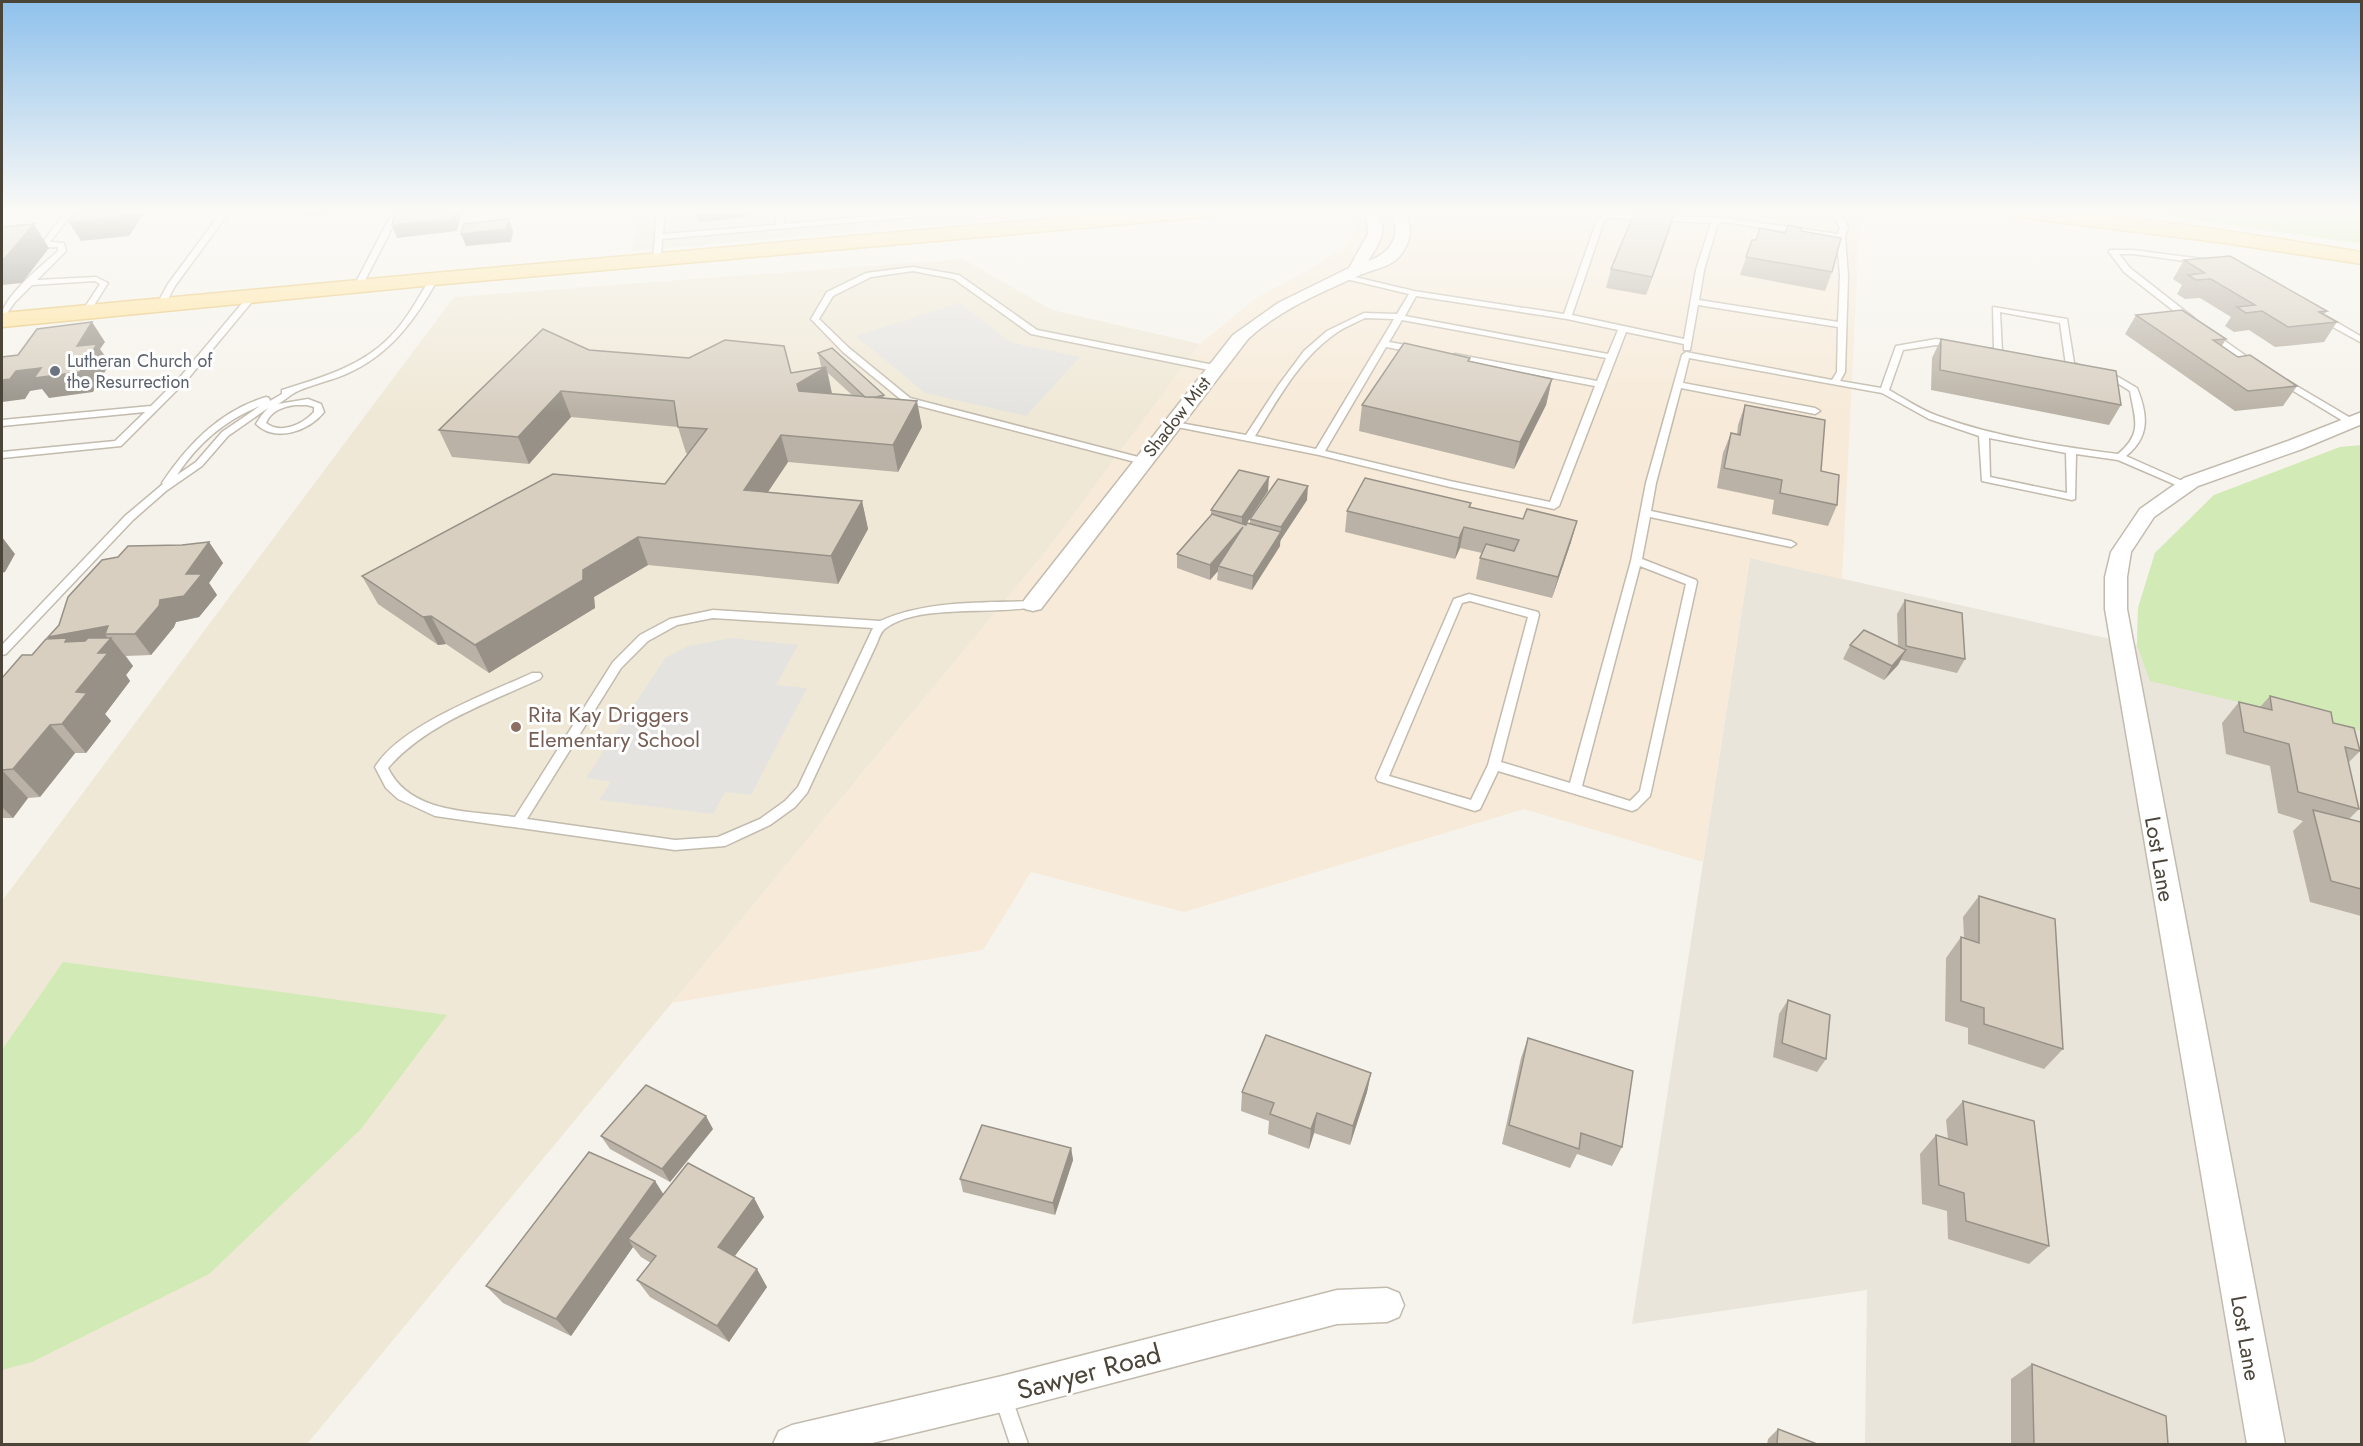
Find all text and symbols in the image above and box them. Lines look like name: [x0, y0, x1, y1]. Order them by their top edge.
place label: Lutheran Church of the Resurrection: [67, 348, 213, 395]
marker: Lutheran Church of the Resurrection: [48, 364, 62, 378]
street label: Shadow Mist: [1137, 371, 1217, 463]
place label: Rita Kay Driggers Elementary School: [528, 698, 700, 755]
marker: Rita Kay Driggers Elementary School: [509, 720, 523, 734]
street label: Lost Lane: [2137, 814, 2183, 904]
street label: Lost Lane: [2223, 1293, 2269, 1383]
street label: Sawyer Road: [1012, 1334, 1165, 1409]

